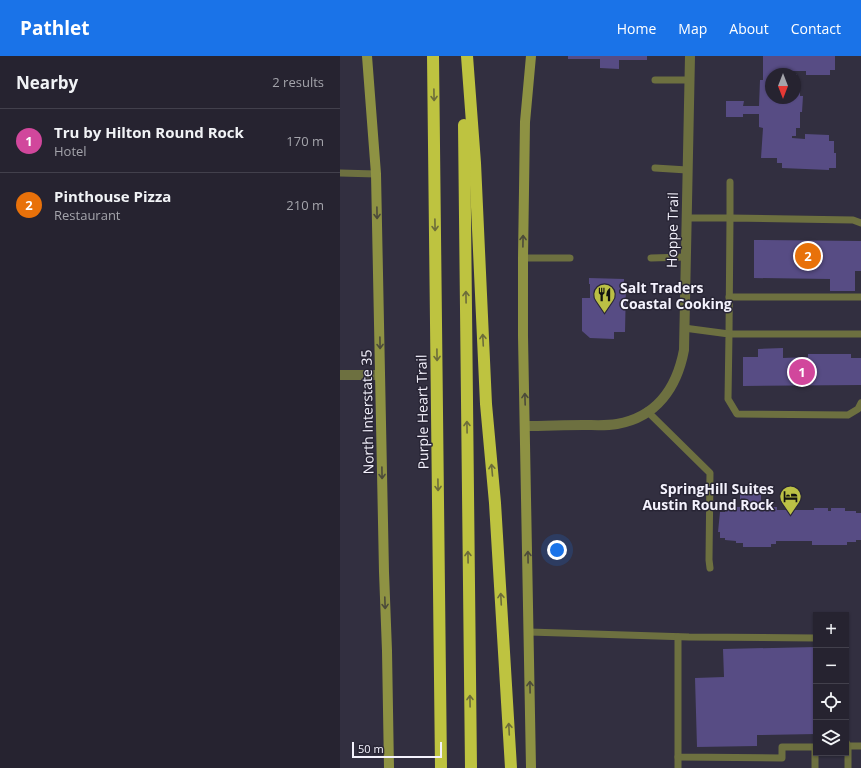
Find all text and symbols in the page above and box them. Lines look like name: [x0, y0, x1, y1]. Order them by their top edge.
text: Pathlet: [20, 15, 89, 41]
text: Home: [617, 19, 656, 38]
text: Map: [678, 19, 707, 38]
text: About: [729, 19, 769, 38]
text: Contact: [791, 19, 841, 38]
north arrow: [765, 68, 801, 104]
text: Nearby: [16, 71, 78, 94]
text: 2 results: [272, 73, 324, 91]
one-way arrow: [430, 88, 438, 101]
text: Tru by Hilton Round Rock: [54, 122, 244, 142]
text: 1: [25, 132, 33, 150]
text: 170 m: [286, 132, 324, 150]
text: Hotel: [54, 142, 87, 160]
text: Pinthouse Pizza: [54, 186, 171, 206]
street label: Hoppe Trail: [662, 192, 682, 268]
text: 2: [25, 196, 33, 214]
text: 210 m: [286, 196, 324, 214]
text: Restaurant: [54, 206, 121, 224]
one-way arrow: [373, 206, 381, 219]
one-way arrow: [431, 218, 439, 231]
one-way arrow: [519, 235, 527, 248]
pin: 2: [795, 241, 821, 271]
place label: Salt Traders Coastal Cooking: [620, 278, 732, 313]
restaurant icon: Salt Traders Coastal Cooking: [591, 282, 617, 315]
one-way arrow: [462, 291, 470, 304]
one-way arrow: [479, 334, 486, 347]
one-way arrow: [376, 336, 384, 349]
one-way arrow: [433, 348, 441, 361]
street label: North Interstate 35: [356, 349, 378, 475]
street label: Purple Heart Trail: [411, 354, 433, 470]
pin: 1: [789, 357, 815, 387]
one-way arrow: [521, 393, 528, 406]
one-way arrow: [463, 421, 471, 434]
one-way arrow: [489, 464, 496, 477]
one-way arrow: [378, 466, 386, 479]
one-way arrow: [434, 478, 442, 491]
place label: SpringHill Suites Austin Round Rock: [642, 479, 774, 514]
hotel icon: SpringHill Suites Austin Round Rock: [777, 483, 803, 516]
your location: [547, 540, 567, 560]
one-way arrow: [465, 551, 472, 564]
one-way arrow: [524, 551, 532, 564]
one-way arrow: [497, 593, 505, 606]
one-way arrow: [382, 596, 389, 609]
map controls: [813, 612, 849, 756]
button: +: [813, 612, 849, 648]
button: −: [813, 648, 849, 684]
one-way arrow: [526, 681, 534, 694]
button: locate: [813, 684, 849, 720]
one-way arrow: [466, 695, 474, 708]
button: layers: [813, 720, 849, 756]
one-way arrow: [505, 723, 512, 736]
scale bar: [352, 740, 442, 759]
text: 50 m: [358, 741, 384, 756]

